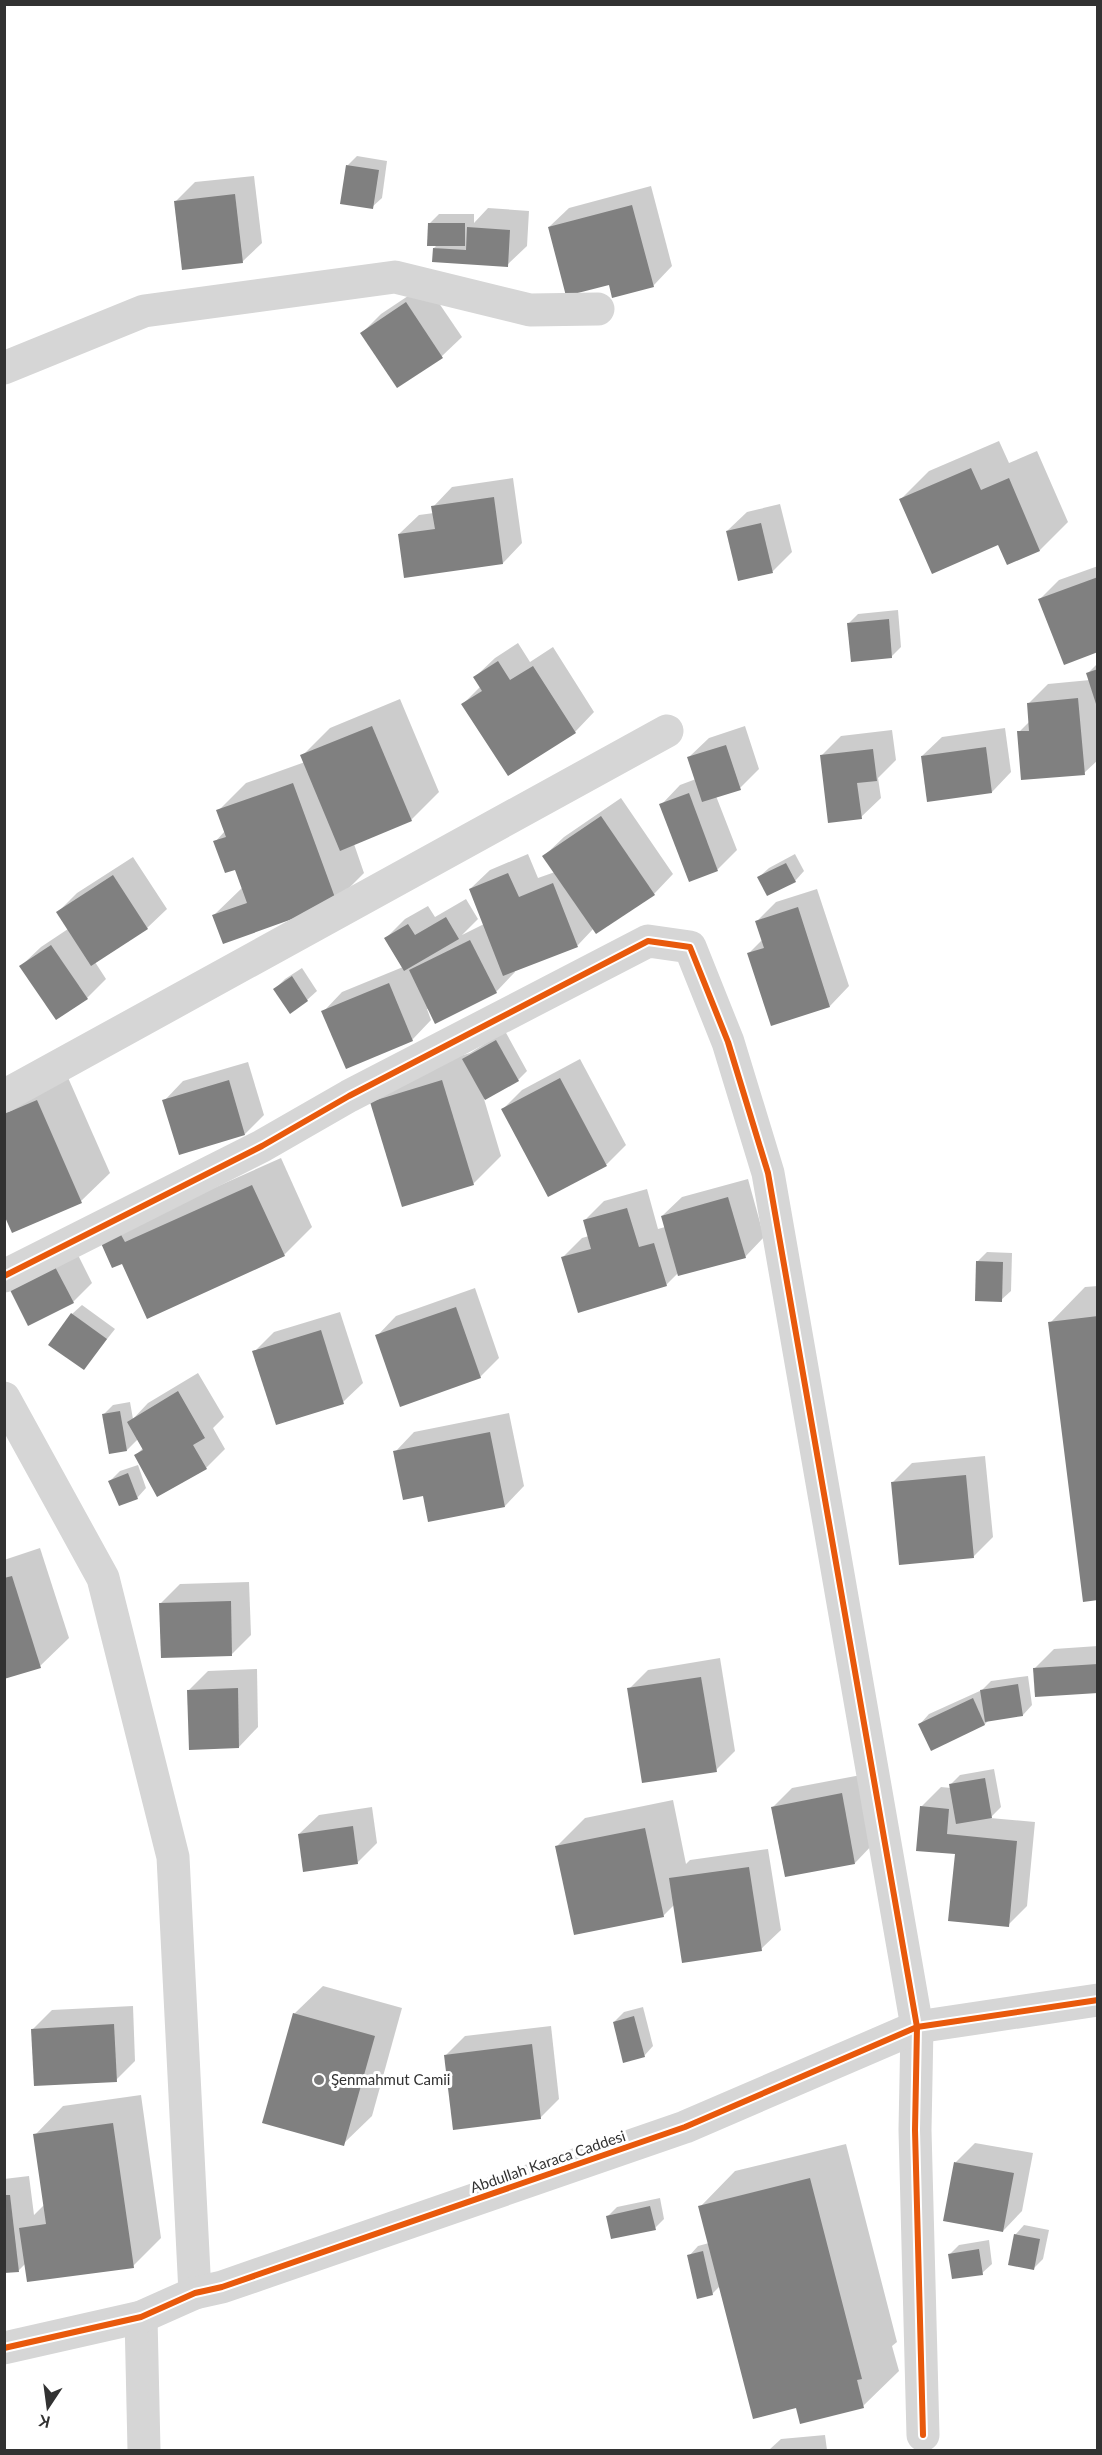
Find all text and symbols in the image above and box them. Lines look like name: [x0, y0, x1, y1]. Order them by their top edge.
place label: Şenmahmut Camii: [331, 2070, 450, 2088]
marker: Şenmahmut Camii: [312, 2073, 326, 2087]
street label: Abdullah Karaca Caddesi: [468, 2126, 628, 2196]
north arrow: [18, 2377, 78, 2437]
text: K: [36, 2411, 52, 2433]

